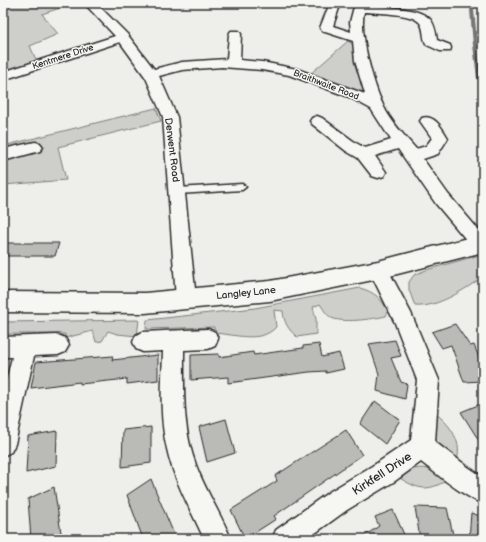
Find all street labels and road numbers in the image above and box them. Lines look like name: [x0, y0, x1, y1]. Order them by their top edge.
street label: Kentmere Drive: [31, 42, 96, 72]
street label: Braithwaite Road: [292, 67, 360, 103]
street label: Derwent Road: [162, 117, 182, 183]
street label: Langley Lane: [216, 284, 276, 302]
street label: Kirkfell Drive: [349, 449, 415, 499]

